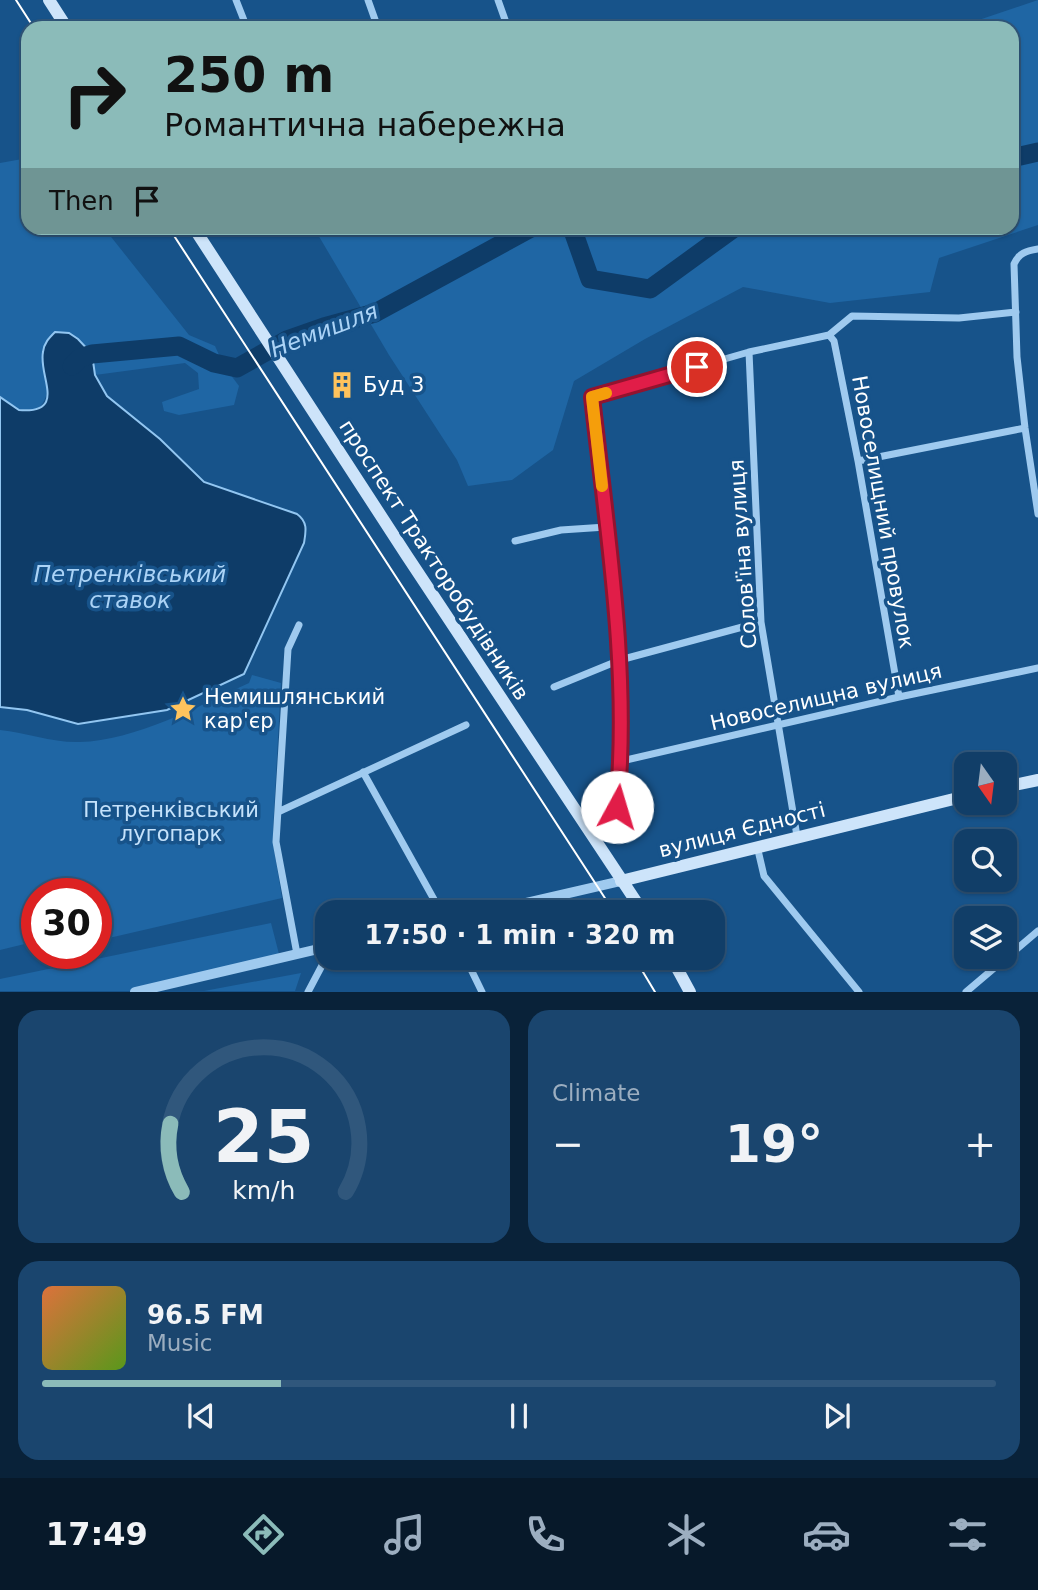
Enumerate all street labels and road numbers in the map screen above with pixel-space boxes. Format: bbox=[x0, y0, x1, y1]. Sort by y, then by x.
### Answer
street label: Новоселищний провулок bbox=[847, 374, 919, 650]
street label: проспект Тракторобудівників bbox=[334, 415, 534, 705]
street label: Солов'їна вулиця bbox=[724, 458, 762, 650]
street label: Новоселищна вулиця bbox=[708, 659, 944, 735]
street label: вулиця Єдності bbox=[656, 798, 828, 862]

